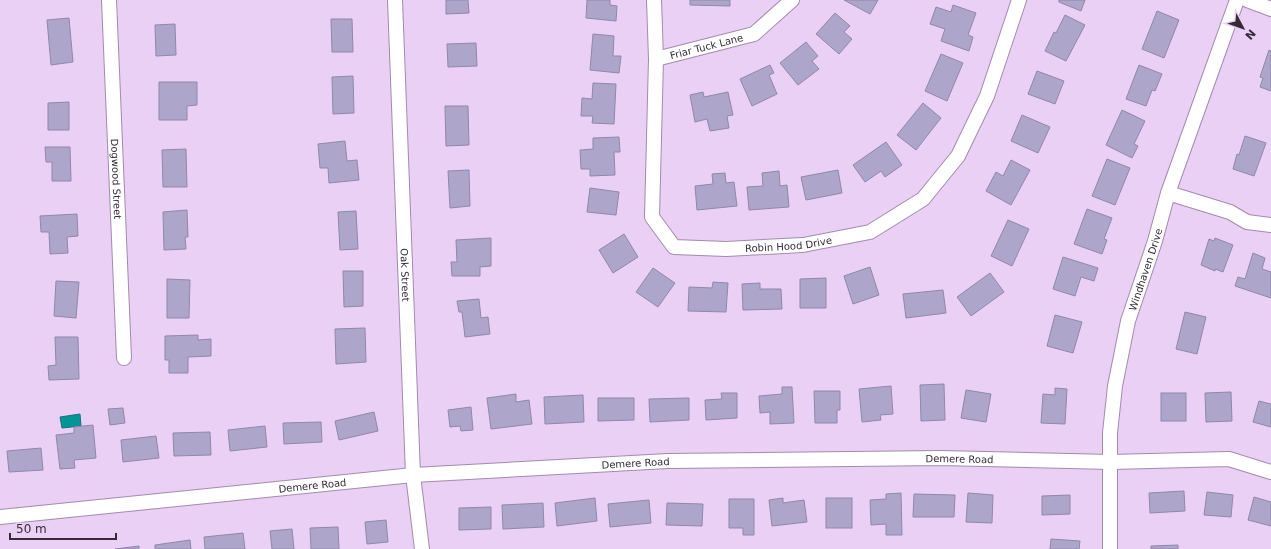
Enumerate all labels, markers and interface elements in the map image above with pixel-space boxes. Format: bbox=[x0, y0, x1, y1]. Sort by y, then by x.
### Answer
north arrow bbox=[1223, 8, 1263, 48]
text: N bbox=[1242, 26, 1258, 42]
street label: Friar Tuck Lane bbox=[669, 32, 744, 61]
street label: Dogwood Street bbox=[109, 138, 124, 219]
street label: Windhaven Drive bbox=[1126, 227, 1164, 312]
street label: Robin Hood Drive bbox=[745, 234, 833, 254]
street label: Oak Street bbox=[399, 248, 412, 302]
street label: Demere Road bbox=[925, 452, 994, 465]
street label: Demere Road bbox=[601, 455, 670, 470]
street label: Demere Road bbox=[278, 476, 347, 494]
scale bar bbox=[10, 515, 116, 541]
text: 50 m bbox=[16, 522, 47, 536]

